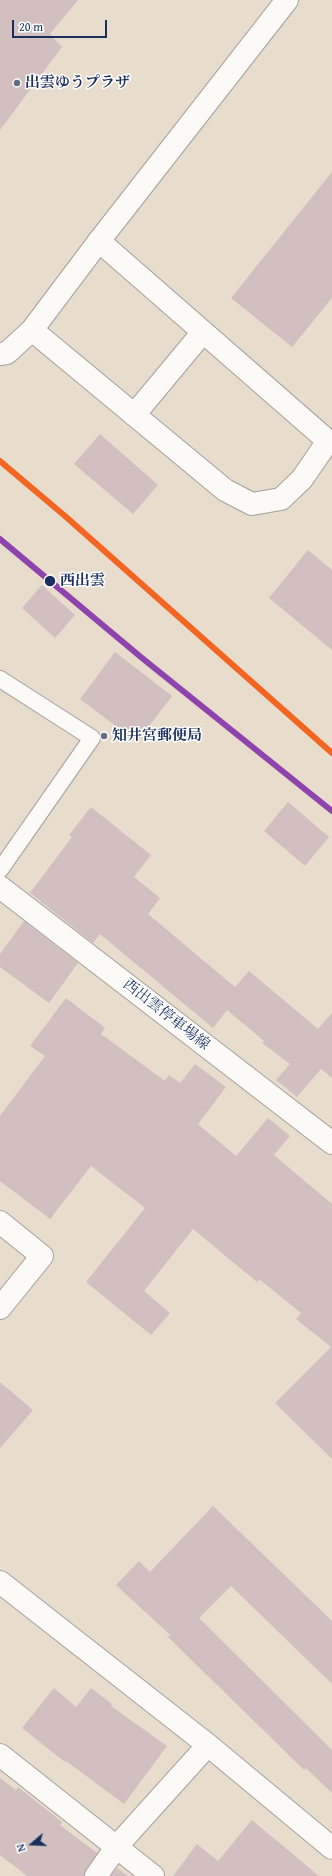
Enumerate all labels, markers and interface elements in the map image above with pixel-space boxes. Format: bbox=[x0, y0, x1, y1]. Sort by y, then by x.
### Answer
scale bar bbox=[14, 12, 109, 38]
text: 20 m bbox=[19, 18, 43, 35]
place label: 出雲ゆうプラザ bbox=[25, 74, 130, 92]
marker: 出雲ゆうプラザ bbox=[12, 78, 22, 88]
place label: 西出雲 bbox=[60, 572, 105, 590]
marker: 西出雲 bbox=[43, 574, 57, 588]
place label: 知井宮郵便局 bbox=[112, 727, 202, 745]
marker: 知井宮郵便局 bbox=[99, 731, 109, 741]
street label: 西出雲停車場線 bbox=[119, 976, 213, 1054]
north arrow bbox=[12, 1824, 52, 1864]
text: N bbox=[12, 1842, 29, 1854]

